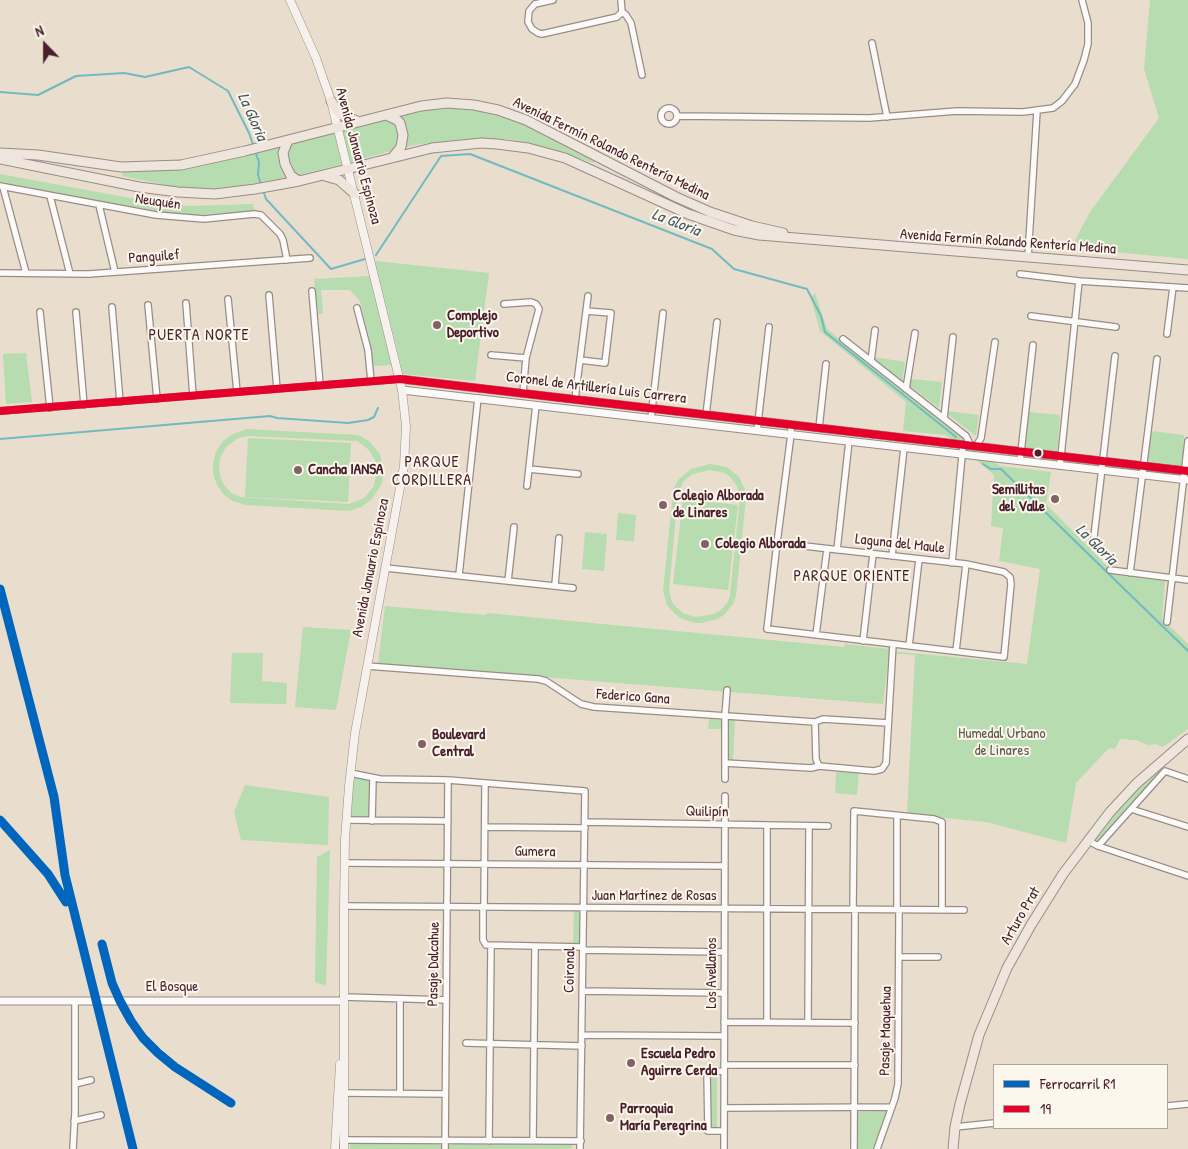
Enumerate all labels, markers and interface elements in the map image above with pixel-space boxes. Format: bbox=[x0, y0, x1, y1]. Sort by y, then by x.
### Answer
north arrow bbox=[20, 20, 70, 70]
text: N bbox=[32, 20, 46, 41]
street label: Avenida Januario Espinoza bbox=[331, 86, 385, 226]
water label: La Gloria bbox=[233, 90, 271, 144]
street label: Avenida Fermín Rolando Rentería Medina bbox=[510, 93, 712, 205]
street label: Neuquén bbox=[134, 190, 182, 214]
water label: La Gloria bbox=[649, 205, 703, 241]
street label: Avenida Fermín Rolando Rentería Medina bbox=[899, 225, 1117, 259]
street label: Panguilef bbox=[128, 246, 180, 268]
place label: Complejo Deportivo bbox=[447, 307, 499, 342]
marker: Complejo Deportivo bbox=[431, 319, 443, 331]
district label: PUERTA NORTE bbox=[147, 326, 251, 346]
street label: Coronel de Artillería Luis Carrera bbox=[505, 368, 687, 408]
unlabelled marker bbox=[1033, 448, 1043, 458]
district label: PARQUE CORDILLERA bbox=[391, 453, 473, 491]
place label: Cancha IANSA bbox=[308, 461, 383, 479]
marker: Cancha IANSA bbox=[292, 464, 304, 476]
place label: Semillitas del Valle bbox=[992, 481, 1045, 516]
place label: Colegio Alborada de Linares bbox=[673, 487, 764, 522]
marker: Semillitas del Valle bbox=[1049, 493, 1061, 505]
street label: Avenida Januario Espinoza bbox=[349, 497, 393, 639]
marker: Colegio Alborada de Linares bbox=[657, 499, 669, 511]
water label: La Gloria bbox=[1071, 521, 1121, 569]
street label: Laguna del Maule bbox=[854, 530, 946, 558]
place label: Colegio Alborada bbox=[715, 535, 806, 553]
marker: Colegio Alborada bbox=[699, 538, 711, 550]
district label: PARQUE ORIENTE bbox=[792, 567, 912, 587]
street label: Federico Gana bbox=[596, 685, 670, 709]
park label: Humedal Urbano de Linares bbox=[958, 725, 1046, 760]
place label: Boulevard Central bbox=[432, 726, 485, 761]
marker: Boulevard Central bbox=[416, 738, 428, 750]
street label: Quilipín bbox=[685, 803, 729, 821]
street label: Gumera bbox=[514, 843, 556, 861]
street label: Arturo Prat bbox=[997, 884, 1045, 948]
street label: Juan Martínez de Rosas bbox=[592, 887, 716, 905]
street label: Pasaje Dalcahue bbox=[424, 922, 444, 1006]
street label: Los Avellanos bbox=[703, 937, 721, 1009]
street label: Coironal bbox=[561, 947, 579, 993]
street label: El Bosque bbox=[146, 978, 198, 996]
street label: Pasaje Maquehua bbox=[876, 986, 896, 1076]
place label: Escuela Pedro Aguirre Cerda bbox=[641, 1045, 717, 1080]
marker: Escuela Pedro Aguirre Cerda bbox=[625, 1057, 637, 1069]
legend bbox=[993, 1064, 1168, 1129]
text: Ferrocarril R1 bbox=[1040, 1073, 1116, 1094]
text: 19 bbox=[1040, 1098, 1051, 1119]
place label: Parroquia María Peregrina bbox=[620, 1100, 707, 1135]
marker: Parroquia María Peregrina bbox=[604, 1112, 616, 1124]

